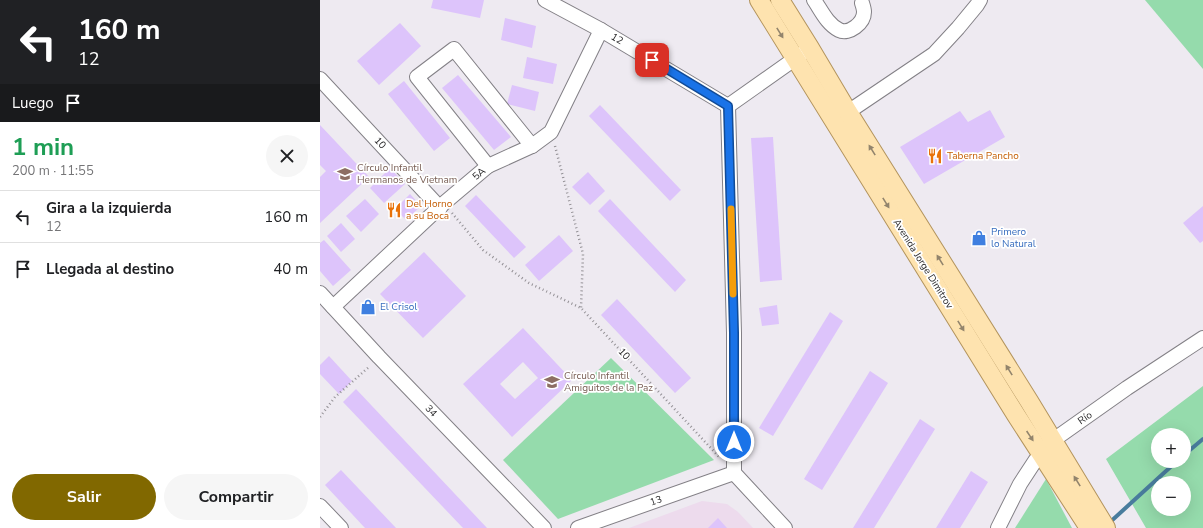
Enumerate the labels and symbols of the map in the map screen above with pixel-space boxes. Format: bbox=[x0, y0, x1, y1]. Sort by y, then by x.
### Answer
one-way arrow bbox=[776, 28, 784, 38]
street label: 12 bbox=[608, 30, 626, 48]
pin bbox=[635, 43, 669, 77]
street label: 10 bbox=[371, 134, 389, 152]
one-way arrow bbox=[868, 144, 875, 156]
restaurant icon: Taberna Pancho bbox=[926, 147, 944, 165]
place label: Taberna Pancho bbox=[947, 149, 1019, 163]
place label: Círculo Infantil Hermanos de Vietnam bbox=[357, 161, 457, 187]
street label: 5A bbox=[469, 164, 489, 184]
school or university icon: Círculo Infantil Hermanos de Vietnam bbox=[336, 165, 354, 183]
place label: Del Horno a su Boca bbox=[406, 197, 453, 223]
one-way arrow bbox=[882, 197, 889, 209]
restaurant icon: Del Horno a su Boca bbox=[385, 201, 403, 219]
street label: Avenida Jorge Dimitrov bbox=[890, 216, 957, 312]
place label: Primero lo Natural bbox=[991, 225, 1036, 251]
shop icon: Primero lo Natural bbox=[970, 229, 988, 247]
one-way arrow bbox=[937, 254, 944, 266]
shop icon: El Crisol bbox=[359, 298, 377, 316]
place label: El Crisol bbox=[380, 300, 417, 314]
one-way arrow bbox=[957, 321, 965, 331]
street label: 10 bbox=[615, 345, 633, 363]
one-way arrow bbox=[1006, 364, 1013, 376]
place label: Círculo Infantil Amiguitos de la Paz bbox=[564, 369, 653, 395]
school or university icon: Círculo Infantil Amiguitos de la Paz bbox=[543, 373, 561, 391]
street label: 34 bbox=[422, 402, 440, 420]
street label: Río bbox=[1075, 408, 1095, 428]
position arrow bbox=[713, 421, 755, 463]
one-way arrow bbox=[1026, 431, 1034, 441]
one-way arrow bbox=[1074, 475, 1081, 487]
street label: 13 bbox=[648, 492, 664, 510]

